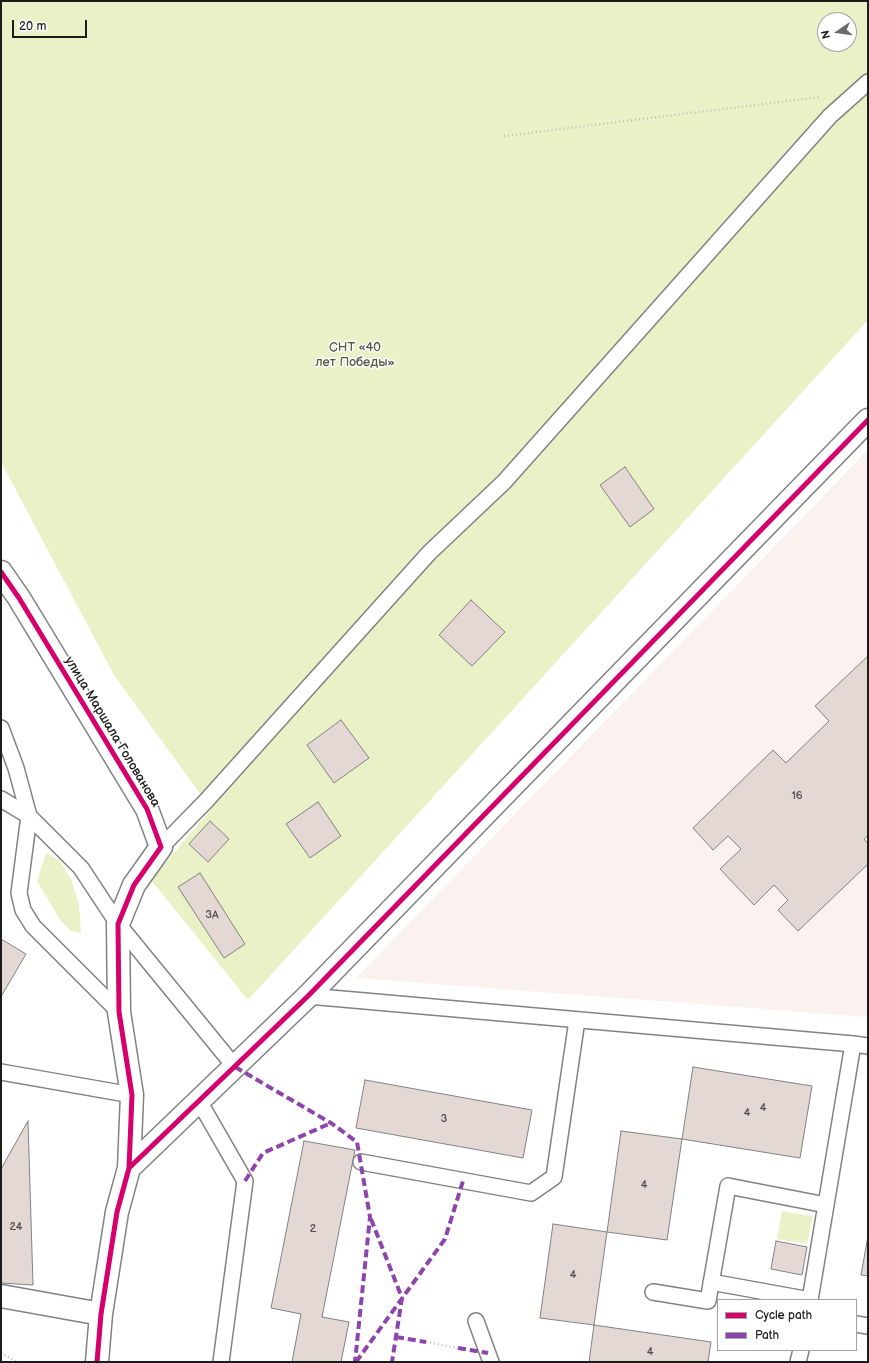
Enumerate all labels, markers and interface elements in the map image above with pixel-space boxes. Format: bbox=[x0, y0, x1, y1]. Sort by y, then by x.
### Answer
scale bar bbox=[14, 12, 89, 38]
north arrow bbox=[817, 12, 857, 52]
text: 20 m bbox=[19, 19, 46, 34]
text: N bbox=[819, 29, 833, 40]
park label: СНТ «40 лет Победы» bbox=[315, 340, 395, 371]
street label: улица Маршала Голованова bbox=[61, 654, 163, 810]
house number: 16 bbox=[792, 789, 802, 803]
house number: 3А bbox=[205, 908, 219, 922]
house number: 4 bbox=[760, 1101, 766, 1115]
house number: 4 bbox=[744, 1106, 750, 1120]
house number: 3 bbox=[441, 1112, 447, 1126]
house number: 4 bbox=[641, 1178, 647, 1192]
house number: 24 bbox=[9, 1220, 23, 1234]
house number: 2 bbox=[310, 1222, 316, 1236]
house number: 4 bbox=[570, 1268, 576, 1282]
legend bbox=[717, 1299, 857, 1351]
text: Cycle path bbox=[755, 1308, 812, 1323]
text: Path bbox=[755, 1328, 779, 1343]
house number: 4 bbox=[647, 1345, 653, 1359]

